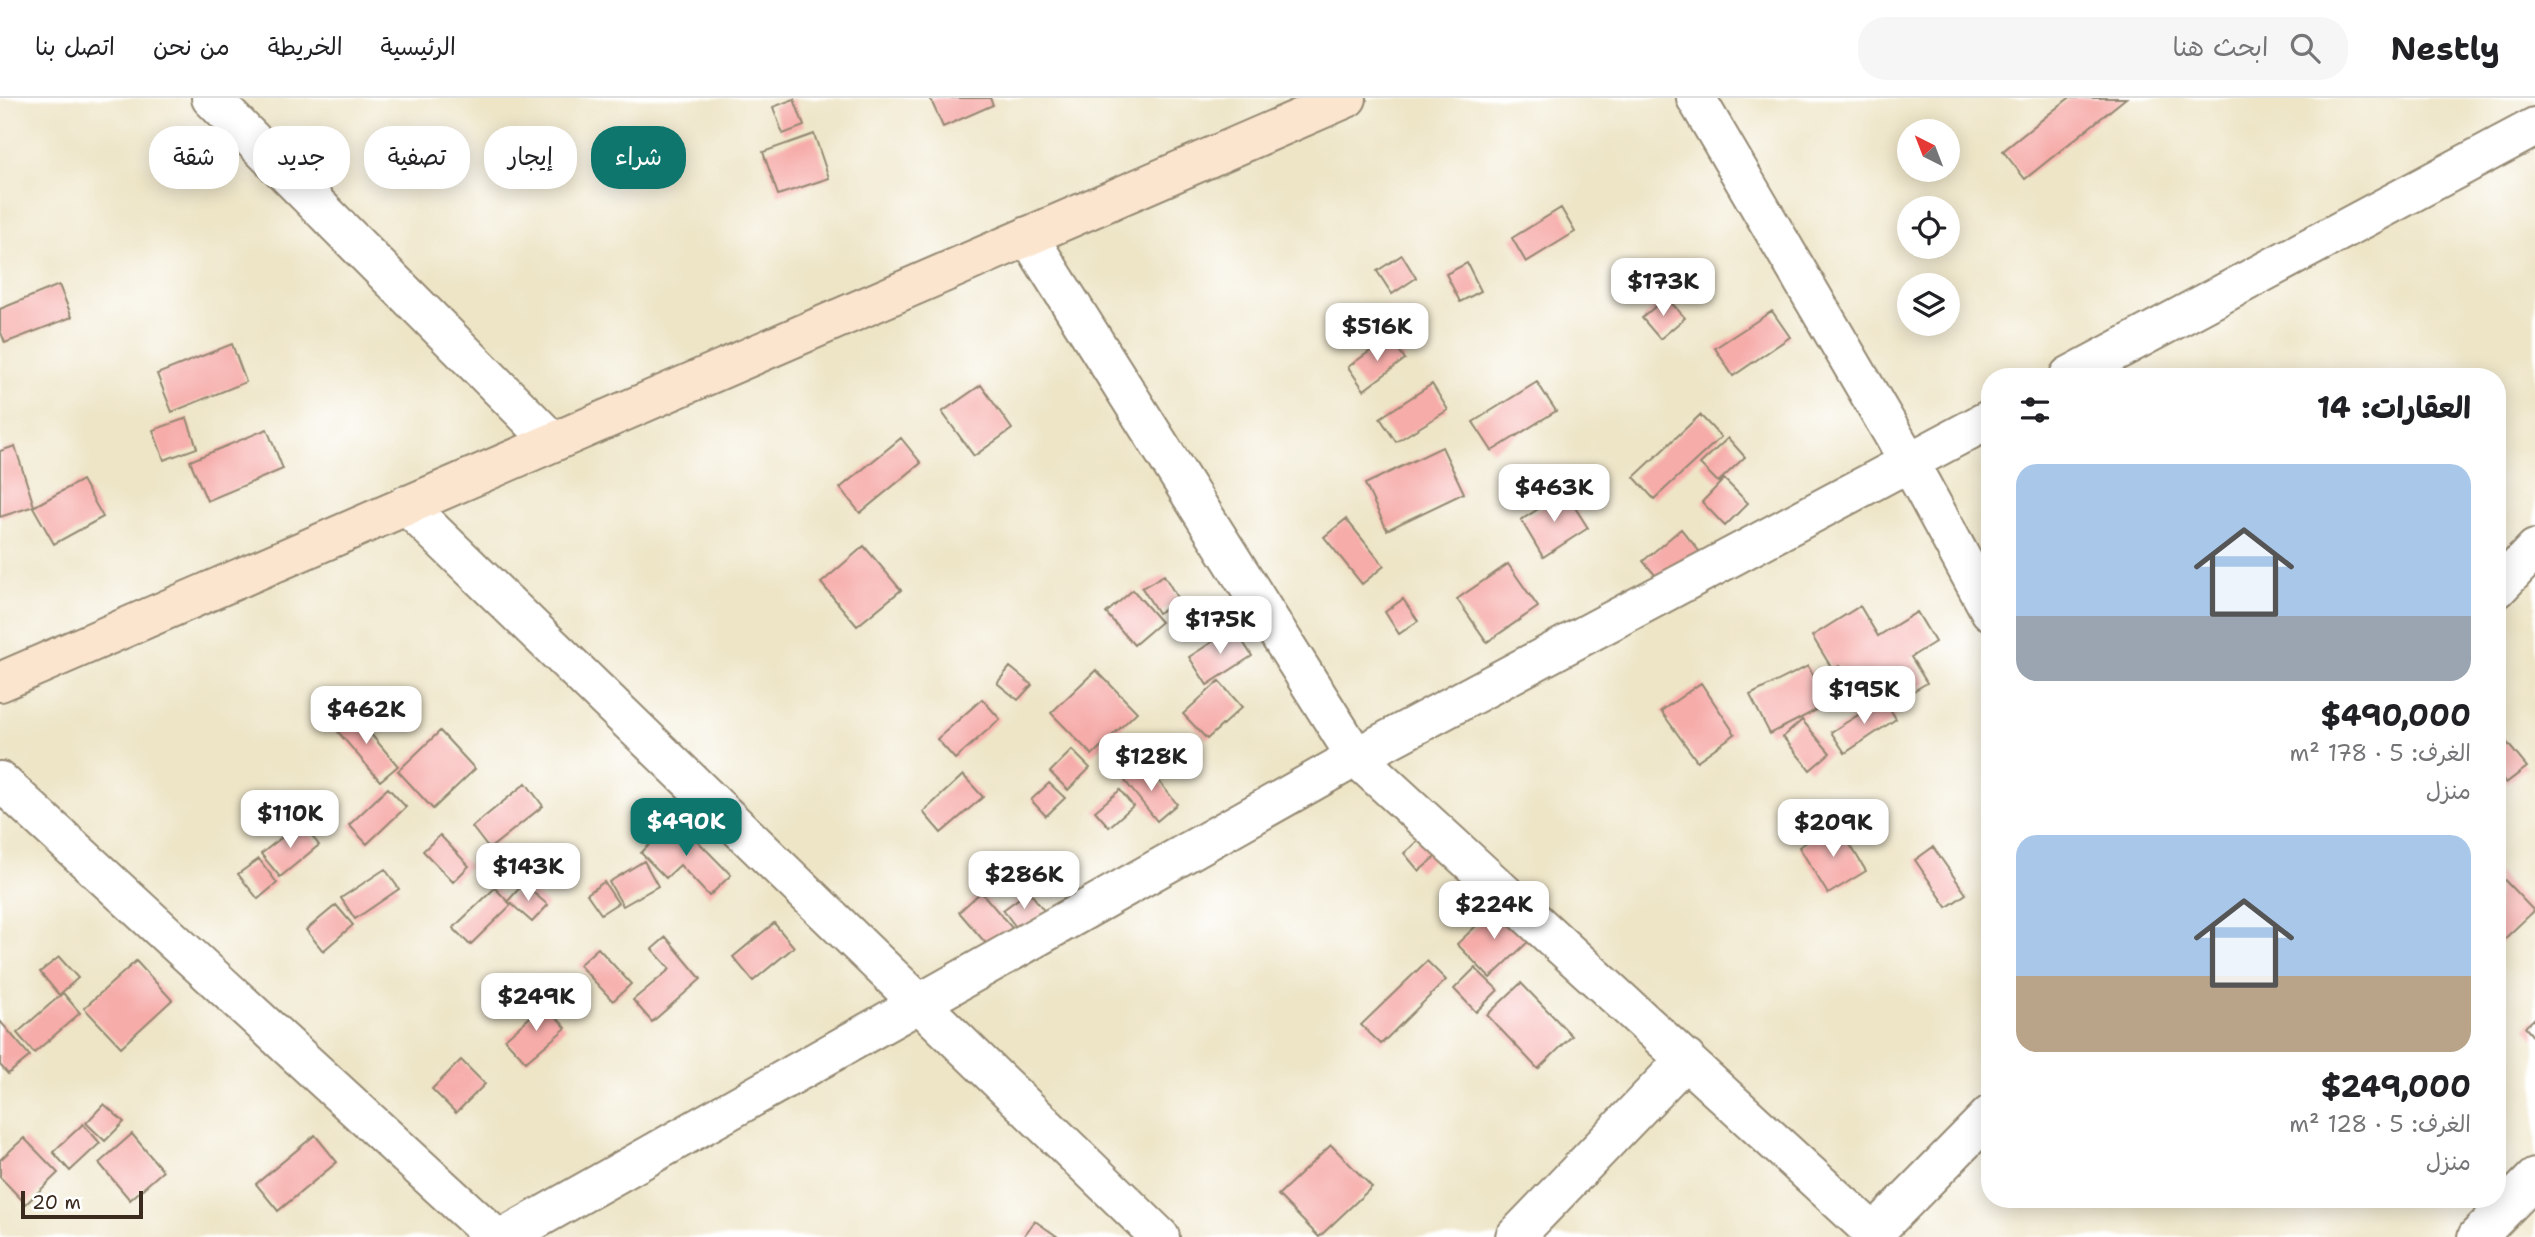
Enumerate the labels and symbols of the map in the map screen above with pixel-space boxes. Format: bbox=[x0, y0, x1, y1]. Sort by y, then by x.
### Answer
north arrow bbox=[1897, 119, 1960, 182]
pin: $173K bbox=[1614, 258, 1712, 318]
pin: $516K bbox=[1328, 303, 1426, 363]
pin: $463K bbox=[1505, 464, 1603, 524]
pin: $175K bbox=[1171, 596, 1269, 656]
pin: $195K bbox=[1815, 666, 1913, 726]
pin: $462K bbox=[317, 686, 415, 746]
pin: $128K bbox=[1102, 734, 1200, 793]
pin: $110K bbox=[241, 790, 339, 850]
pin: $490K bbox=[637, 798, 735, 858]
pin: $209K bbox=[1784, 800, 1882, 859]
pin: $143K bbox=[479, 844, 577, 903]
pin: $286K bbox=[975, 852, 1073, 911]
pin: $224K bbox=[1445, 882, 1543, 941]
pin: $249K bbox=[487, 974, 585, 1033]
scale bar bbox=[21, 1188, 144, 1220]

